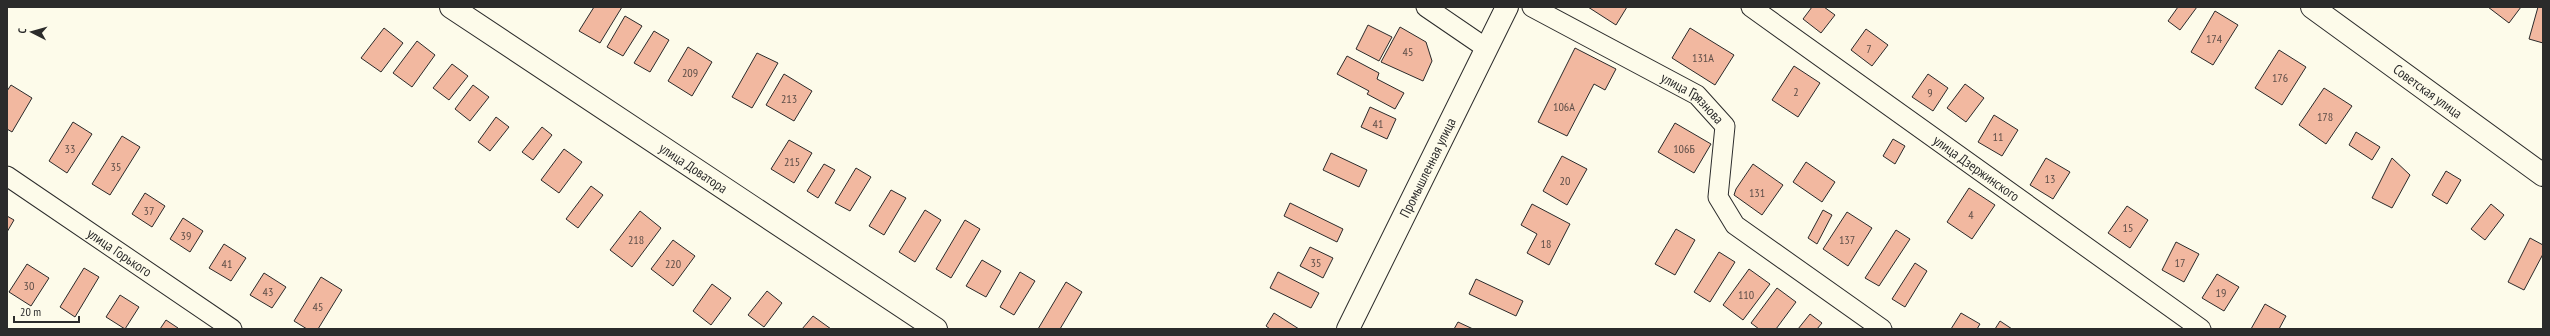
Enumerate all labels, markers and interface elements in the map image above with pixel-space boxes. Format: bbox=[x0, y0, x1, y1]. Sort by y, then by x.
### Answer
north arrow bbox=[12, 12, 52, 52]
text: С bbox=[15, 28, 29, 34]
house number: 174 bbox=[2206, 31, 2223, 46]
house number: 7 bbox=[1866, 41, 1872, 56]
house number: 45 bbox=[1403, 44, 1413, 59]
house number: 131А bbox=[1692, 50, 1714, 65]
street label: Советская улица bbox=[2390, 60, 2466, 122]
house number: 209 bbox=[682, 65, 698, 80]
street label: улица Грязнова bbox=[1658, 68, 1728, 127]
house number: 176 bbox=[2272, 70, 2288, 85]
house number: 2 bbox=[1793, 84, 1799, 99]
house number: 9 bbox=[1927, 85, 1933, 100]
house number: 213 bbox=[781, 91, 797, 106]
house number: 106А bbox=[1553, 99, 1575, 114]
house number: 178 bbox=[2317, 109, 2333, 124]
street label: Промышленная улица bbox=[1395, 115, 1460, 220]
house number: 41 bbox=[1373, 116, 1383, 131]
house number: 11 bbox=[1993, 129, 2003, 144]
street label: улица Дзержинского bbox=[1930, 131, 2023, 205]
street label: улица Доватора bbox=[656, 139, 731, 197]
house number: 33 bbox=[65, 141, 75, 156]
house number: 106Б bbox=[1673, 141, 1695, 156]
house number: 215 bbox=[784, 154, 800, 169]
house number: 35 bbox=[111, 159, 121, 174]
house number: 13 bbox=[2045, 171, 2055, 186]
house number: 20 bbox=[1560, 173, 1570, 188]
house number: 131 bbox=[1749, 185, 1765, 200]
house number: 37 bbox=[144, 203, 154, 218]
house number: 4 bbox=[1968, 207, 1974, 222]
house number: 15 bbox=[2123, 220, 2133, 235]
street label: улица Горького bbox=[84, 224, 155, 281]
house number: 39 bbox=[181, 228, 191, 243]
house number: 218 bbox=[628, 232, 644, 247]
house number: 137 bbox=[1839, 232, 1855, 247]
house number: 18 bbox=[1541, 236, 1551, 251]
house number: 35 bbox=[1311, 255, 1321, 270]
house number: 17 bbox=[2175, 255, 2185, 270]
house number: 41 bbox=[222, 256, 232, 271]
house number: 220 bbox=[665, 256, 681, 271]
house number: 30 bbox=[24, 278, 34, 293]
house number: 43 bbox=[263, 284, 273, 299]
house number: 19 bbox=[2216, 285, 2226, 300]
house number: 110 bbox=[1738, 287, 1754, 302]
scale bar bbox=[14, 298, 79, 324]
house number: 45 bbox=[313, 299, 323, 314]
text: 20 m bbox=[20, 304, 41, 319]

